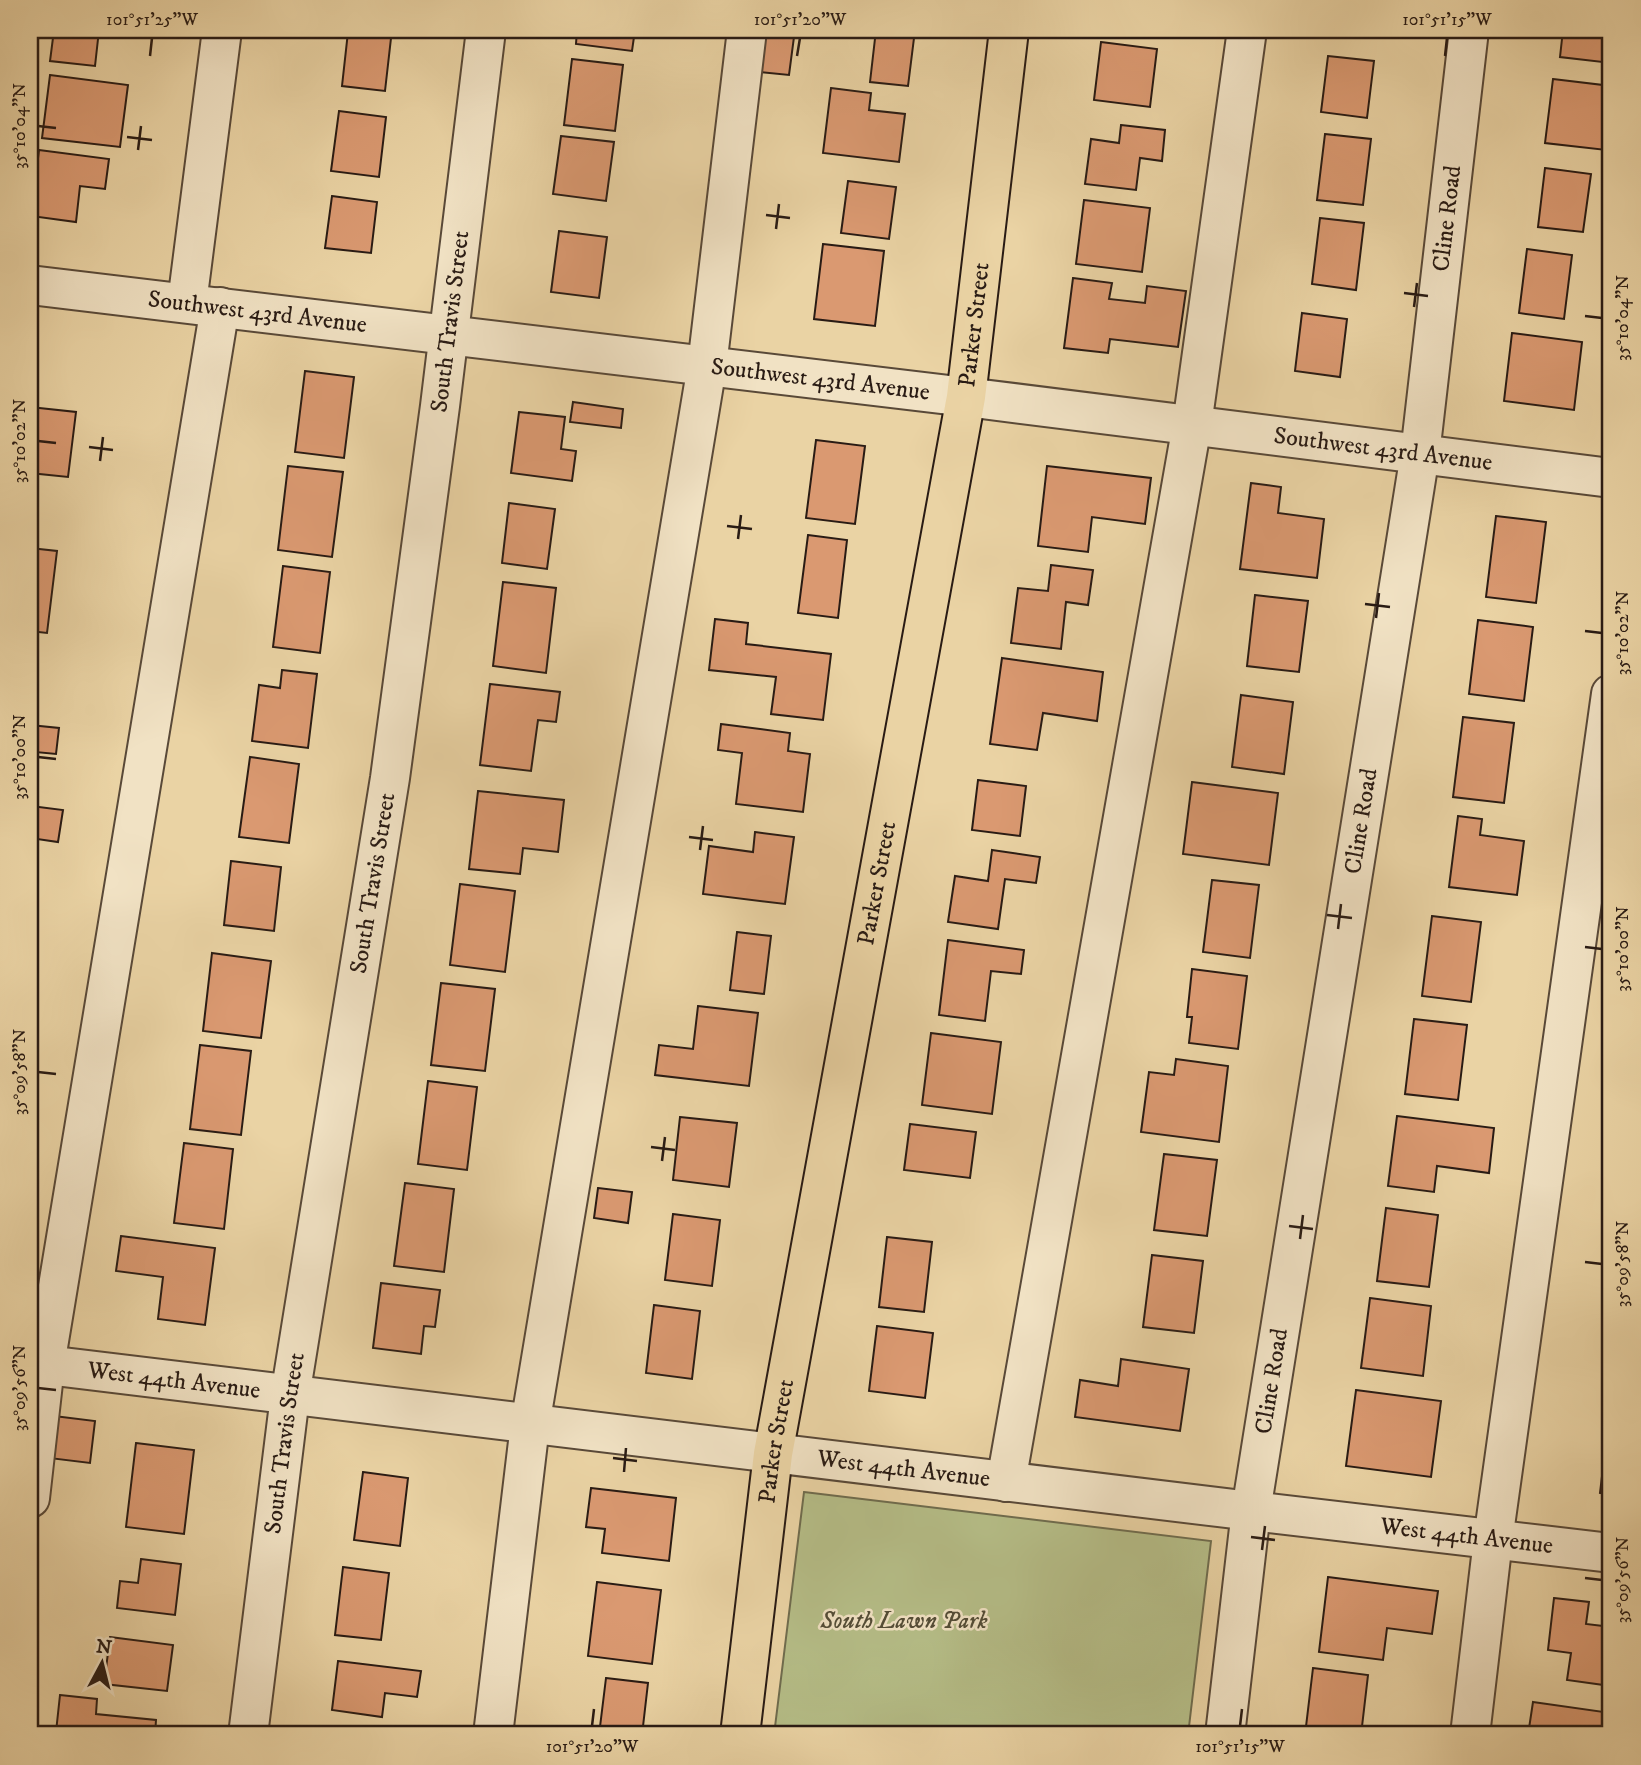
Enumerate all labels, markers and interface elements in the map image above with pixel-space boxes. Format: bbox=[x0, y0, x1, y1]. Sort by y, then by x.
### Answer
text: 101°51'25"W bbox=[106, 9, 198, 31]
text: 101°51'20"W bbox=[754, 9, 847, 31]
text: 101°51'15"W bbox=[1402, 9, 1492, 31]
text: 35°10'04"N bbox=[9, 83, 31, 169]
street label: Cline Road bbox=[1426, 164, 1468, 273]
street label: South Travis Street bbox=[424, 229, 476, 414]
street label: Parker Street bbox=[952, 261, 997, 389]
text: 35°10'04"N bbox=[1612, 275, 1634, 361]
street label: Southwest 43rd Avenue bbox=[146, 284, 368, 340]
street label: Southwest 43rd Avenue bbox=[709, 352, 931, 408]
text: 35°10'02"N bbox=[9, 399, 31, 483]
street label: Southwest 43rd Avenue bbox=[1272, 421, 1494, 478]
text: 35°10'02"N bbox=[1612, 591, 1634, 675]
text: 35°10'00"N bbox=[9, 714, 31, 800]
street label: Cline Road bbox=[1338, 766, 1385, 876]
street label: South Travis Street bbox=[344, 790, 402, 976]
street label: Parker Street bbox=[851, 819, 903, 948]
text: 35°10'00"N bbox=[1612, 906, 1634, 992]
text: 35°09'58"N bbox=[9, 1029, 31, 1115]
text: 35°09'58"N bbox=[1612, 1221, 1634, 1307]
street label: Cline Road bbox=[1249, 1326, 1295, 1436]
text: 35°09'56"N bbox=[9, 1344, 31, 1431]
street label: South Travis Street bbox=[258, 1350, 312, 1536]
street label: West 44th Avenue bbox=[85, 1355, 262, 1406]
street label: Parker Street bbox=[752, 1376, 801, 1505]
street label: West 44th Avenue bbox=[814, 1443, 992, 1494]
street label: West 44th Avenue bbox=[1377, 1511, 1555, 1561]
text: 35°09'56"N bbox=[1612, 1536, 1634, 1623]
park label: South Lawn Park bbox=[820, 1606, 987, 1636]
north arrow bbox=[66, 1628, 136, 1698]
text: N bbox=[95, 1635, 113, 1660]
text: 101°51'20"W bbox=[546, 1736, 639, 1758]
text: 101°51'15"W bbox=[1195, 1736, 1285, 1758]

